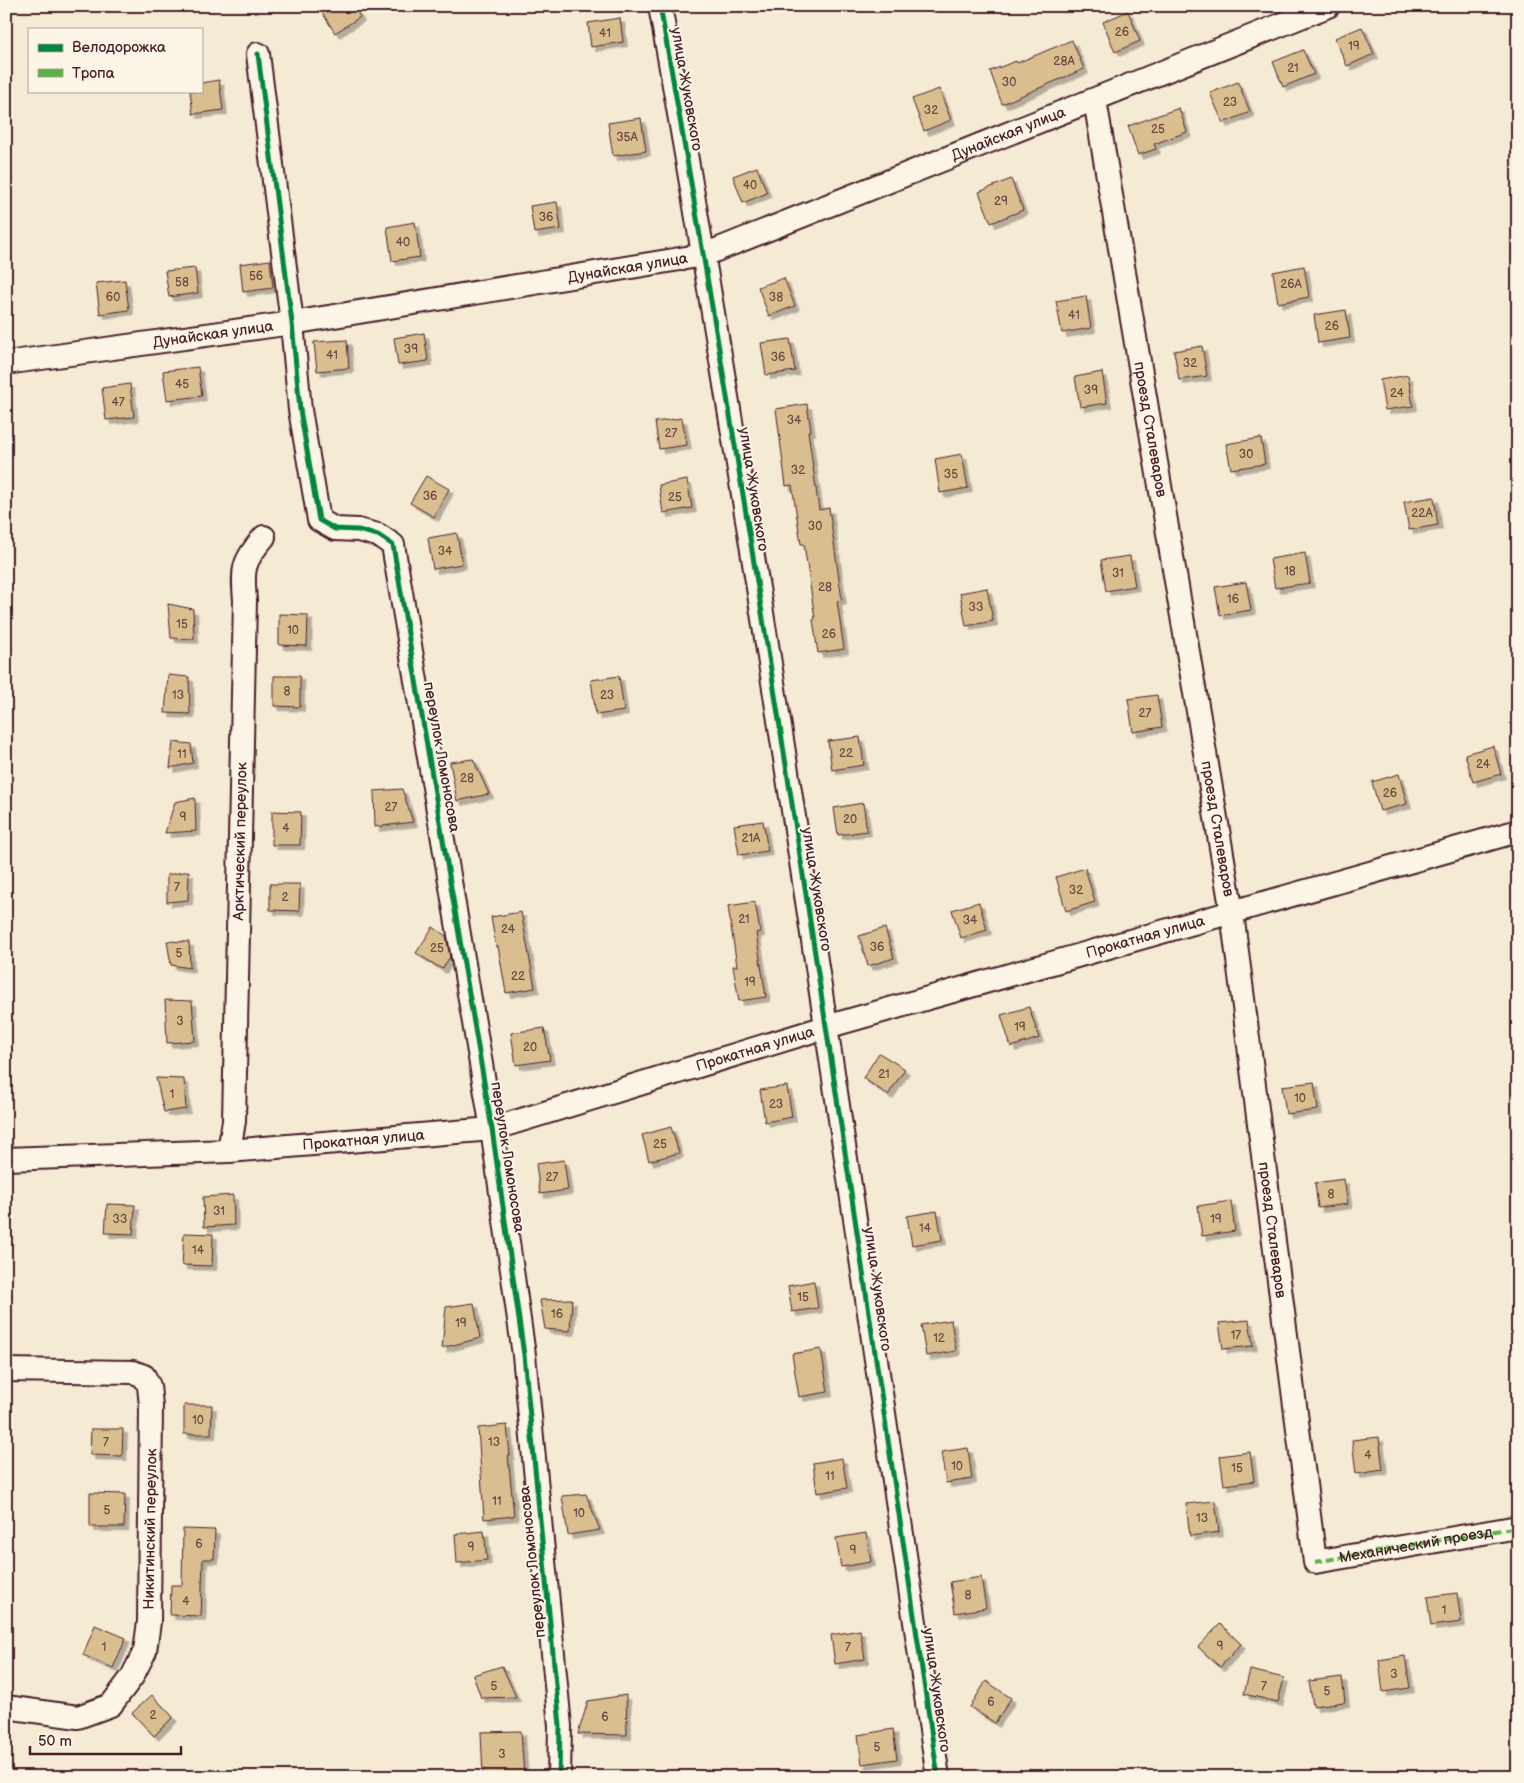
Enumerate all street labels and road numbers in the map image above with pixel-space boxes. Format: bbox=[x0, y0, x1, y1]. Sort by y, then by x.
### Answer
street label: улица Жуковского bbox=[666, 26, 707, 153]
street label: Дунайская улица bbox=[949, 103, 1069, 165]
street label: Дунайская улица bbox=[566, 249, 689, 287]
street label: Дунайская улица bbox=[152, 317, 275, 352]
street label: проезд Сталеваров bbox=[1129, 360, 1171, 499]
street label: улица Жуковского bbox=[734, 426, 773, 553]
street label: переулок Ломоносова bbox=[419, 680, 464, 834]
street label: проезд Сталеваров bbox=[1197, 760, 1238, 898]
street label: Арктический переулок bbox=[229, 762, 252, 922]
street label: улица Жуковского bbox=[797, 826, 836, 953]
street label: Прокатная улица bbox=[1084, 911, 1207, 963]
street label: Прокатная улица bbox=[694, 1022, 817, 1076]
street label: переулок Ломоносова bbox=[486, 1080, 529, 1234]
street label: Прокатная улица bbox=[302, 1126, 425, 1155]
street label: проезд Сталеваров bbox=[1254, 1161, 1290, 1299]
street label: улица Жуковского bbox=[859, 1226, 896, 1353]
street label: Никитинский переулок bbox=[140, 1448, 161, 1610]
street label: переулок Ломоносова bbox=[515, 1485, 550, 1639]
street label: Механический проезд bbox=[1338, 1523, 1494, 1568]
street label: улица Жуковского bbox=[918, 1627, 955, 1754]

